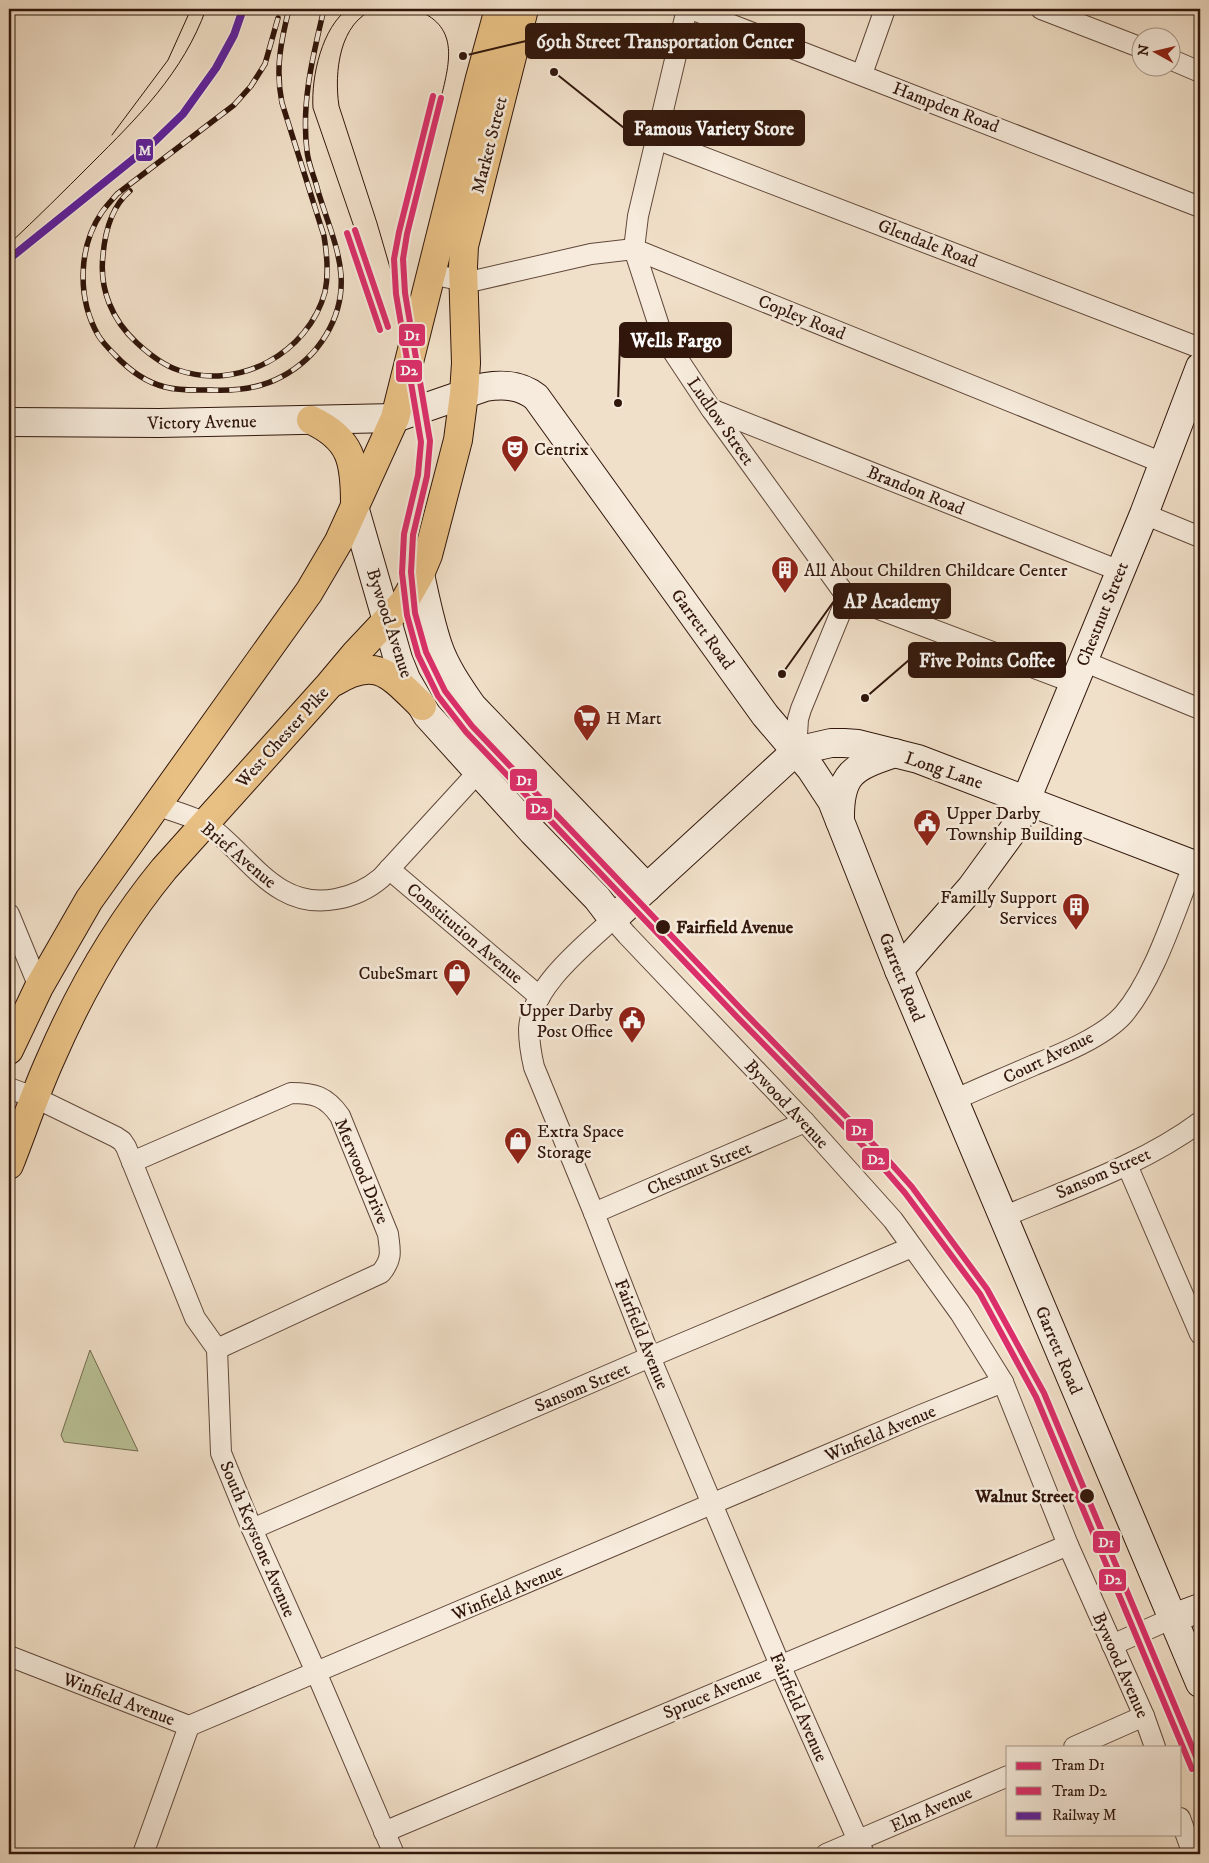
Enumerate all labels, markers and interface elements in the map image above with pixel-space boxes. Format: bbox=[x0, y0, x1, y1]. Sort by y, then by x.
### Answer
callout: 69th Street Transportation Center bbox=[526, 24, 804, 58]
north arrow bbox=[1132, 28, 1182, 78]
text: 69th Street Transportation Center bbox=[536, 31, 795, 54]
text: N bbox=[1134, 43, 1154, 57]
street label: Hampden Road bbox=[889, 78, 1002, 138]
street label: Market Street bbox=[467, 94, 513, 196]
callout: Famous Variety Store bbox=[624, 111, 804, 145]
text: Famous Variety Store bbox=[634, 118, 794, 141]
line badge: M bbox=[135, 138, 154, 162]
text: M bbox=[139, 142, 152, 160]
street label: Glendale Road bbox=[875, 215, 981, 273]
street label: Copley Road bbox=[755, 290, 848, 345]
line badge: D1 bbox=[398, 323, 426, 347]
callout: Wells Fargo bbox=[620, 323, 731, 357]
text: D1 bbox=[404, 327, 420, 345]
text: Wells Fargo bbox=[630, 330, 721, 353]
line badge: D2 bbox=[395, 359, 423, 383]
text: D2 bbox=[400, 362, 419, 380]
street label: Ludlow Street bbox=[682, 373, 759, 470]
street label: Victory Avenue bbox=[146, 411, 257, 435]
theatre icon: Centrix bbox=[500, 434, 530, 473]
place label: Centrix bbox=[534, 439, 589, 461]
street label: Brandon Road bbox=[864, 461, 968, 520]
building icon: All About Children Childcare Center bbox=[770, 555, 800, 594]
street label: Chestnut Street bbox=[1072, 559, 1134, 670]
place label: All About Children Childcare Center bbox=[804, 560, 1068, 582]
street label: Bywood Avenue bbox=[361, 566, 417, 681]
callout: AP Academy bbox=[834, 584, 950, 618]
street label: Garrett Road bbox=[666, 585, 739, 674]
text: AP Academy bbox=[843, 591, 941, 614]
callout: Five Points Coffee bbox=[909, 643, 1065, 677]
text: Five Points Coffee bbox=[919, 650, 1055, 673]
street label: West Chester Pike bbox=[231, 683, 334, 794]
supermarket icon: H Mart bbox=[572, 703, 602, 742]
place label: H Mart bbox=[606, 708, 662, 730]
street label: Long Lane bbox=[902, 747, 986, 795]
line badge: D1 bbox=[509, 768, 538, 792]
text: D1 bbox=[516, 772, 532, 790]
line badge: D2 bbox=[525, 797, 553, 821]
text: D2 bbox=[530, 800, 549, 818]
place label: Upper Darby Township Building bbox=[946, 803, 1082, 846]
public building icon: Upper Darby Township Building bbox=[912, 808, 942, 847]
street label: Brief Avenue bbox=[196, 818, 281, 894]
street label: Constitution Avenue bbox=[402, 879, 527, 989]
place label: Familly Support Services bbox=[940, 887, 1057, 930]
building icon: Familly Support Services bbox=[1061, 892, 1091, 931]
place label: Fairfield Avenue bbox=[676, 917, 794, 939]
marker: Fairfield Avenue bbox=[654, 918, 672, 936]
street label: Garrett Road bbox=[873, 930, 929, 1025]
shop icon: CubeSmart bbox=[442, 958, 472, 997]
place label: CubeSmart bbox=[358, 963, 438, 985]
place label: Upper Darby Post Office bbox=[519, 1000, 613, 1043]
public building icon: Upper Darby Post Office bbox=[617, 1005, 647, 1044]
street label: Court Avenue bbox=[1000, 1027, 1097, 1089]
street label: Bywood Avenue bbox=[739, 1056, 833, 1154]
street label: Merwood Drive bbox=[329, 1115, 393, 1227]
line badge: D1 bbox=[845, 1118, 874, 1142]
place label: Extra Space Storage bbox=[537, 1121, 624, 1164]
text: D1 bbox=[851, 1122, 867, 1140]
shop icon: Extra Space Storage bbox=[503, 1126, 533, 1165]
street label: Chestnut Street bbox=[644, 1137, 755, 1201]
street label: Sansom Street bbox=[1053, 1143, 1154, 1205]
line badge: D2 bbox=[861, 1147, 890, 1171]
text: D2 bbox=[867, 1151, 886, 1169]
street label: Fairfield Avenue bbox=[609, 1276, 673, 1393]
street label: Garrett Road bbox=[1030, 1303, 1087, 1398]
street label: Sansom Street bbox=[532, 1358, 633, 1418]
street label: Winfield Avenue bbox=[821, 1401, 939, 1468]
street label: South Keystone Avenue bbox=[214, 1458, 300, 1621]
place label: Walnut Street bbox=[974, 1486, 1074, 1508]
marker: Walnut Street bbox=[1078, 1487, 1096, 1505]
line badge: D1 bbox=[1092, 1530, 1121, 1554]
text: D1 bbox=[1098, 1534, 1114, 1552]
street label: Winfield Avenue bbox=[448, 1560, 566, 1627]
line badge: D2 bbox=[1098, 1568, 1127, 1592]
text: D2 bbox=[1104, 1571, 1123, 1589]
street label: Bywood Avenue bbox=[1087, 1609, 1153, 1722]
street label: Fairfield Avenue bbox=[764, 1649, 832, 1765]
street label: Spruce Avenue bbox=[660, 1663, 765, 1725]
street label: Winfield Avenue bbox=[59, 1668, 178, 1731]
legend bbox=[1006, 1746, 1182, 1836]
text: Tram D1 bbox=[1052, 1756, 1105, 1775]
street label: Elm Avenue bbox=[887, 1782, 976, 1838]
text: Tram D2 bbox=[1052, 1782, 1107, 1801]
text: Railway M bbox=[1052, 1806, 1117, 1825]

